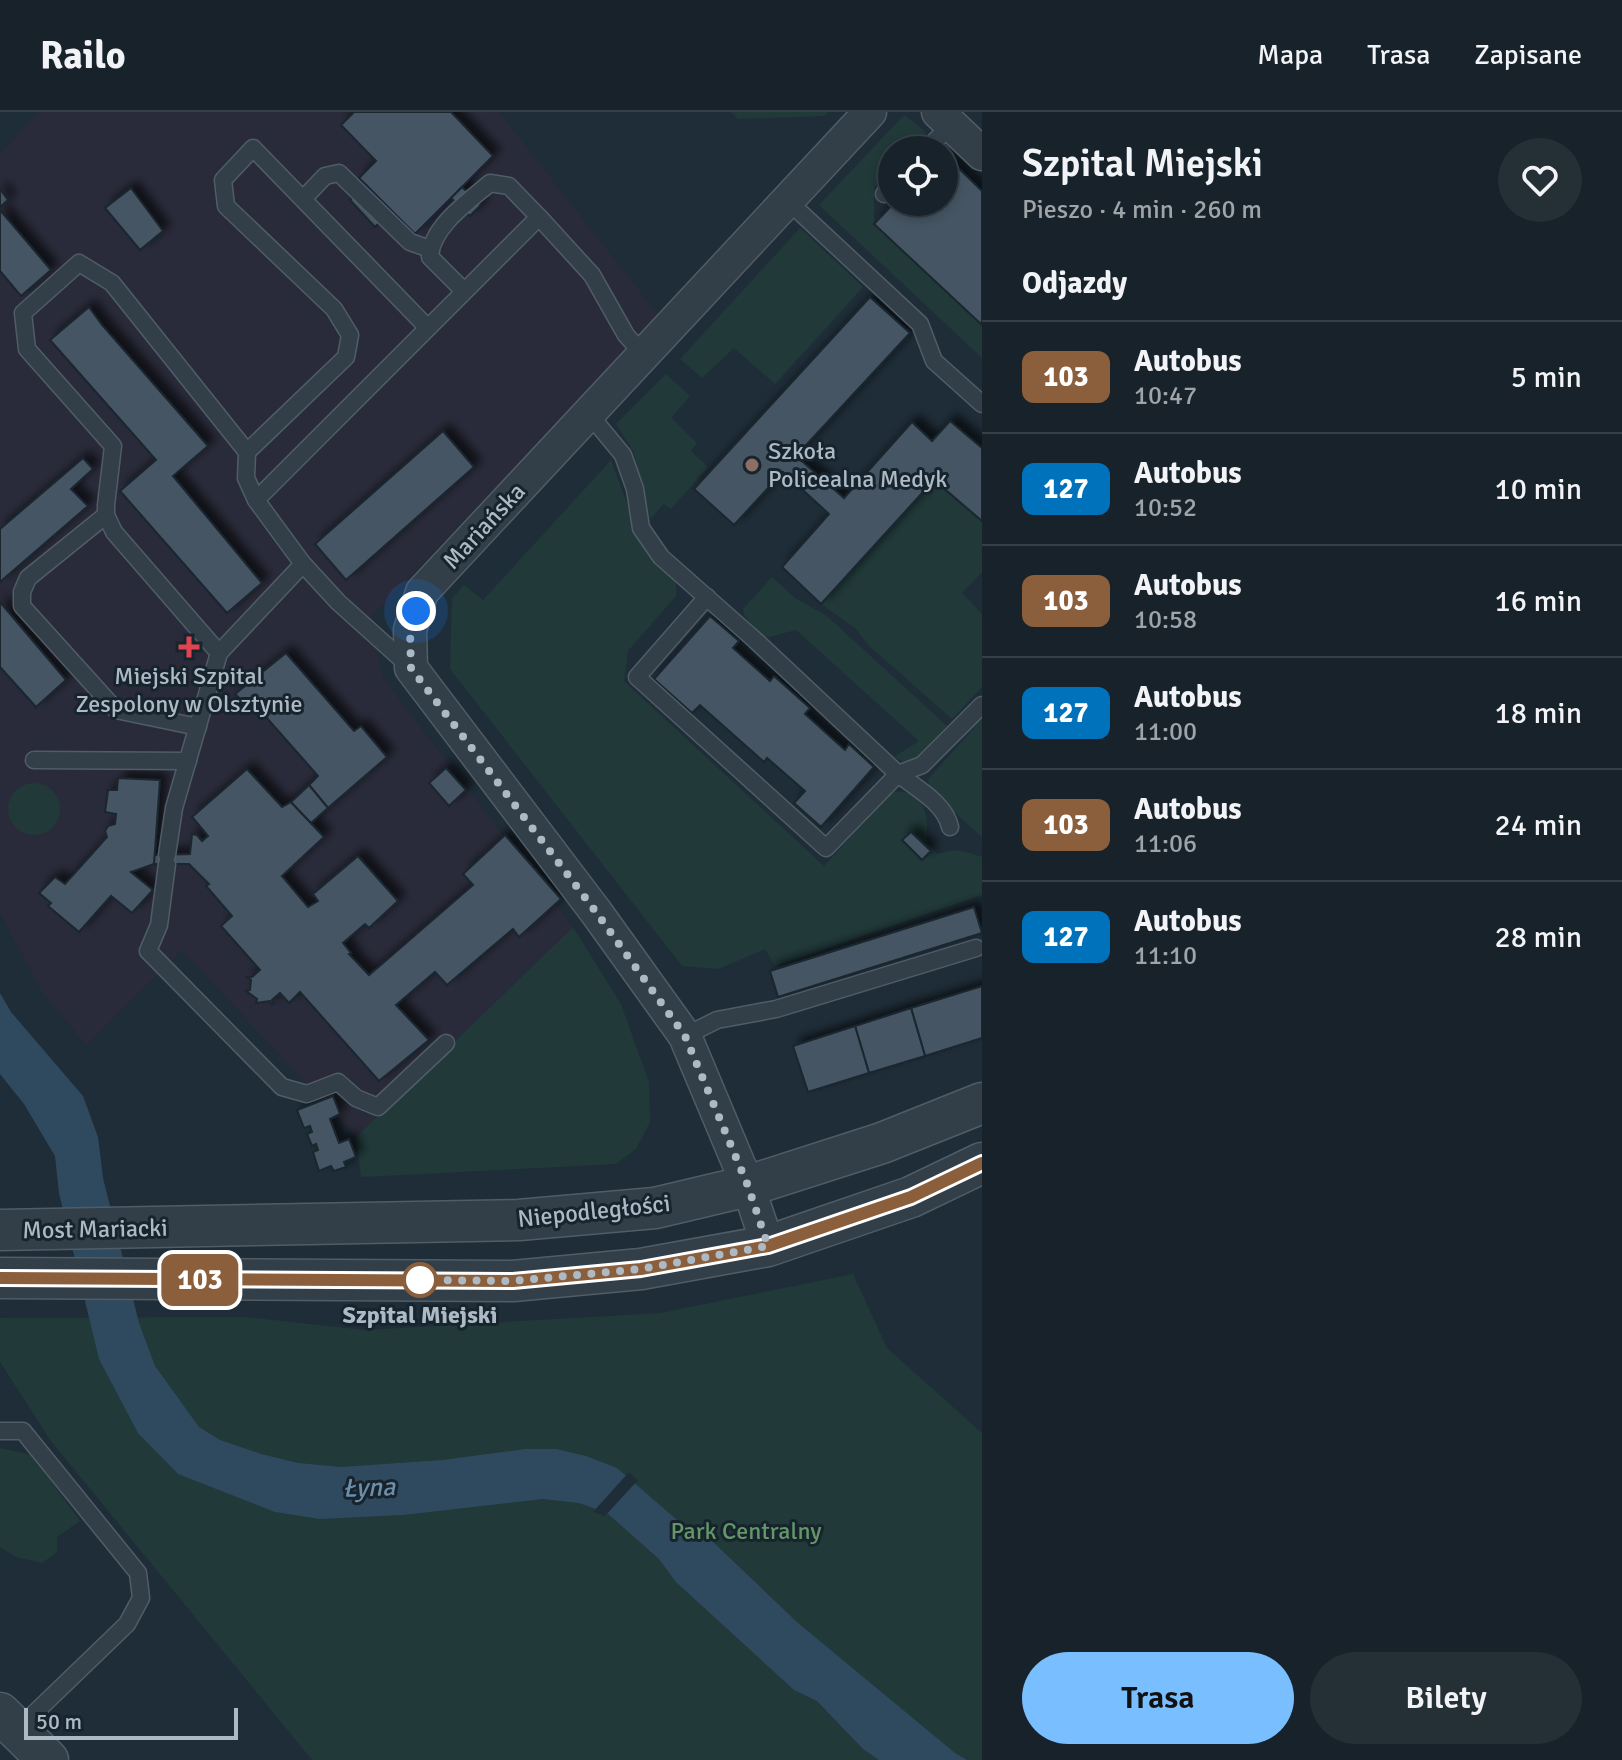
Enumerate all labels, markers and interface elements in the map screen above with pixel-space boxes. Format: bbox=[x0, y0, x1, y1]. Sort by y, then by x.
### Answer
text: Railo bbox=[40, 32, 125, 79]
text: Mapa bbox=[1257, 38, 1323, 72]
text: Trasa bbox=[1367, 38, 1430, 72]
text: Zapisane bbox=[1474, 38, 1582, 72]
map controls bbox=[878, 136, 958, 216]
button: locate bbox=[878, 136, 958, 216]
button: heart bbox=[1498, 138, 1582, 222]
text: Szpital Miejski bbox=[1022, 140, 1263, 187]
text: Pieszo · 4 min · 260 m bbox=[1022, 194, 1262, 226]
text: Odjazdy bbox=[1022, 265, 1127, 302]
text: Autobus bbox=[1134, 343, 1242, 380]
text: 5 min bbox=[1511, 359, 1582, 396]
text: 103 bbox=[1043, 360, 1089, 394]
text: 10:47 bbox=[1134, 380, 1197, 412]
place label: Szkoła Policealna Medyk bbox=[768, 436, 947, 494]
text: Autobus bbox=[1134, 455, 1242, 492]
marker: Szkoła Policealna Medyk bbox=[743, 456, 761, 474]
text: 10 min bbox=[1495, 471, 1582, 508]
text: 127 bbox=[1043, 472, 1089, 506]
street label: Mariańska bbox=[436, 477, 532, 575]
text: 10:52 bbox=[1134, 492, 1197, 524]
text: Autobus bbox=[1134, 567, 1242, 604]
text: 16 min bbox=[1495, 583, 1582, 620]
text: 103 bbox=[1043, 584, 1089, 618]
your location bbox=[396, 591, 436, 631]
text: 10:58 bbox=[1134, 604, 1197, 636]
marker: Miejski Szpital Zespolony w Olsztynie bbox=[178, 636, 200, 658]
place label: Miejski Szpital Zespolony w Olsztynie bbox=[75, 661, 303, 719]
text: Autobus bbox=[1134, 679, 1242, 716]
text: 18 min bbox=[1495, 695, 1582, 732]
text: 127 bbox=[1043, 696, 1089, 730]
text: 11:00 bbox=[1134, 716, 1197, 748]
text: Autobus bbox=[1134, 791, 1242, 828]
text: 24 min bbox=[1495, 807, 1582, 844]
text: 103 bbox=[1043, 808, 1089, 842]
text: 11:06 bbox=[1134, 828, 1197, 860]
text: Autobus bbox=[1134, 903, 1242, 940]
text: 28 min bbox=[1495, 919, 1582, 956]
text: 127 bbox=[1043, 920, 1089, 954]
text: 11:10 bbox=[1134, 940, 1197, 972]
street label: Niepodległości bbox=[516, 1188, 672, 1234]
street label: Most Mariacki bbox=[22, 1213, 168, 1245]
line badge: 103 bbox=[154, 1254, 246, 1306]
text: 103 bbox=[177, 1263, 223, 1297]
marker: Szpital Miejski bbox=[403, 1263, 437, 1297]
place label: Szpital Miejski bbox=[343, 1300, 497, 1330]
water label: Łyna bbox=[342, 1471, 396, 1505]
park label: Park Centralny bbox=[670, 1516, 822, 1546]
button: Trasa bbox=[1022, 1652, 1294, 1744]
button: Bilety bbox=[1310, 1652, 1582, 1744]
scale bar bbox=[24, 1704, 238, 1740]
text: 50 m bbox=[36, 1708, 82, 1735]

